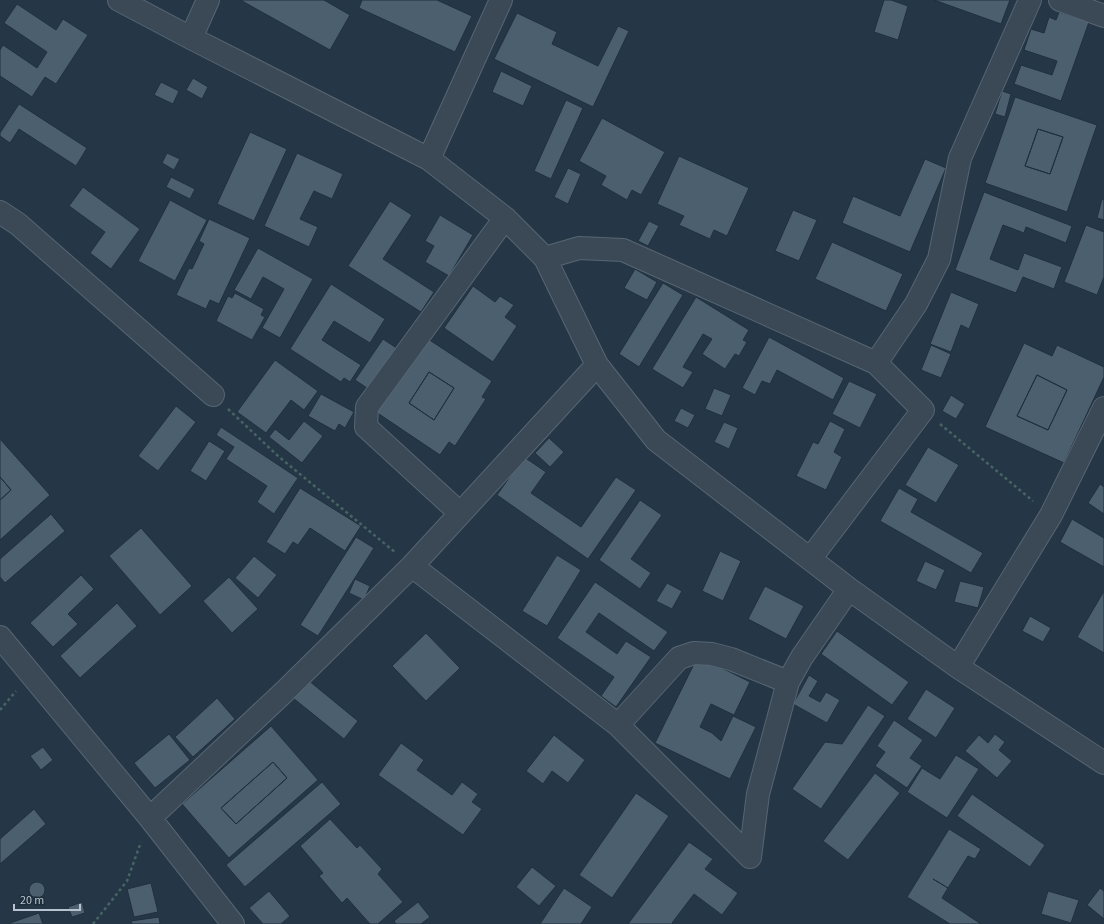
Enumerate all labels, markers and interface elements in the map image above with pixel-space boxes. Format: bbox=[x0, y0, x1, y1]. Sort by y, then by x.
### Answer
scale bar bbox=[14, 886, 80, 912]
text: 20 m bbox=[20, 892, 44, 909]

